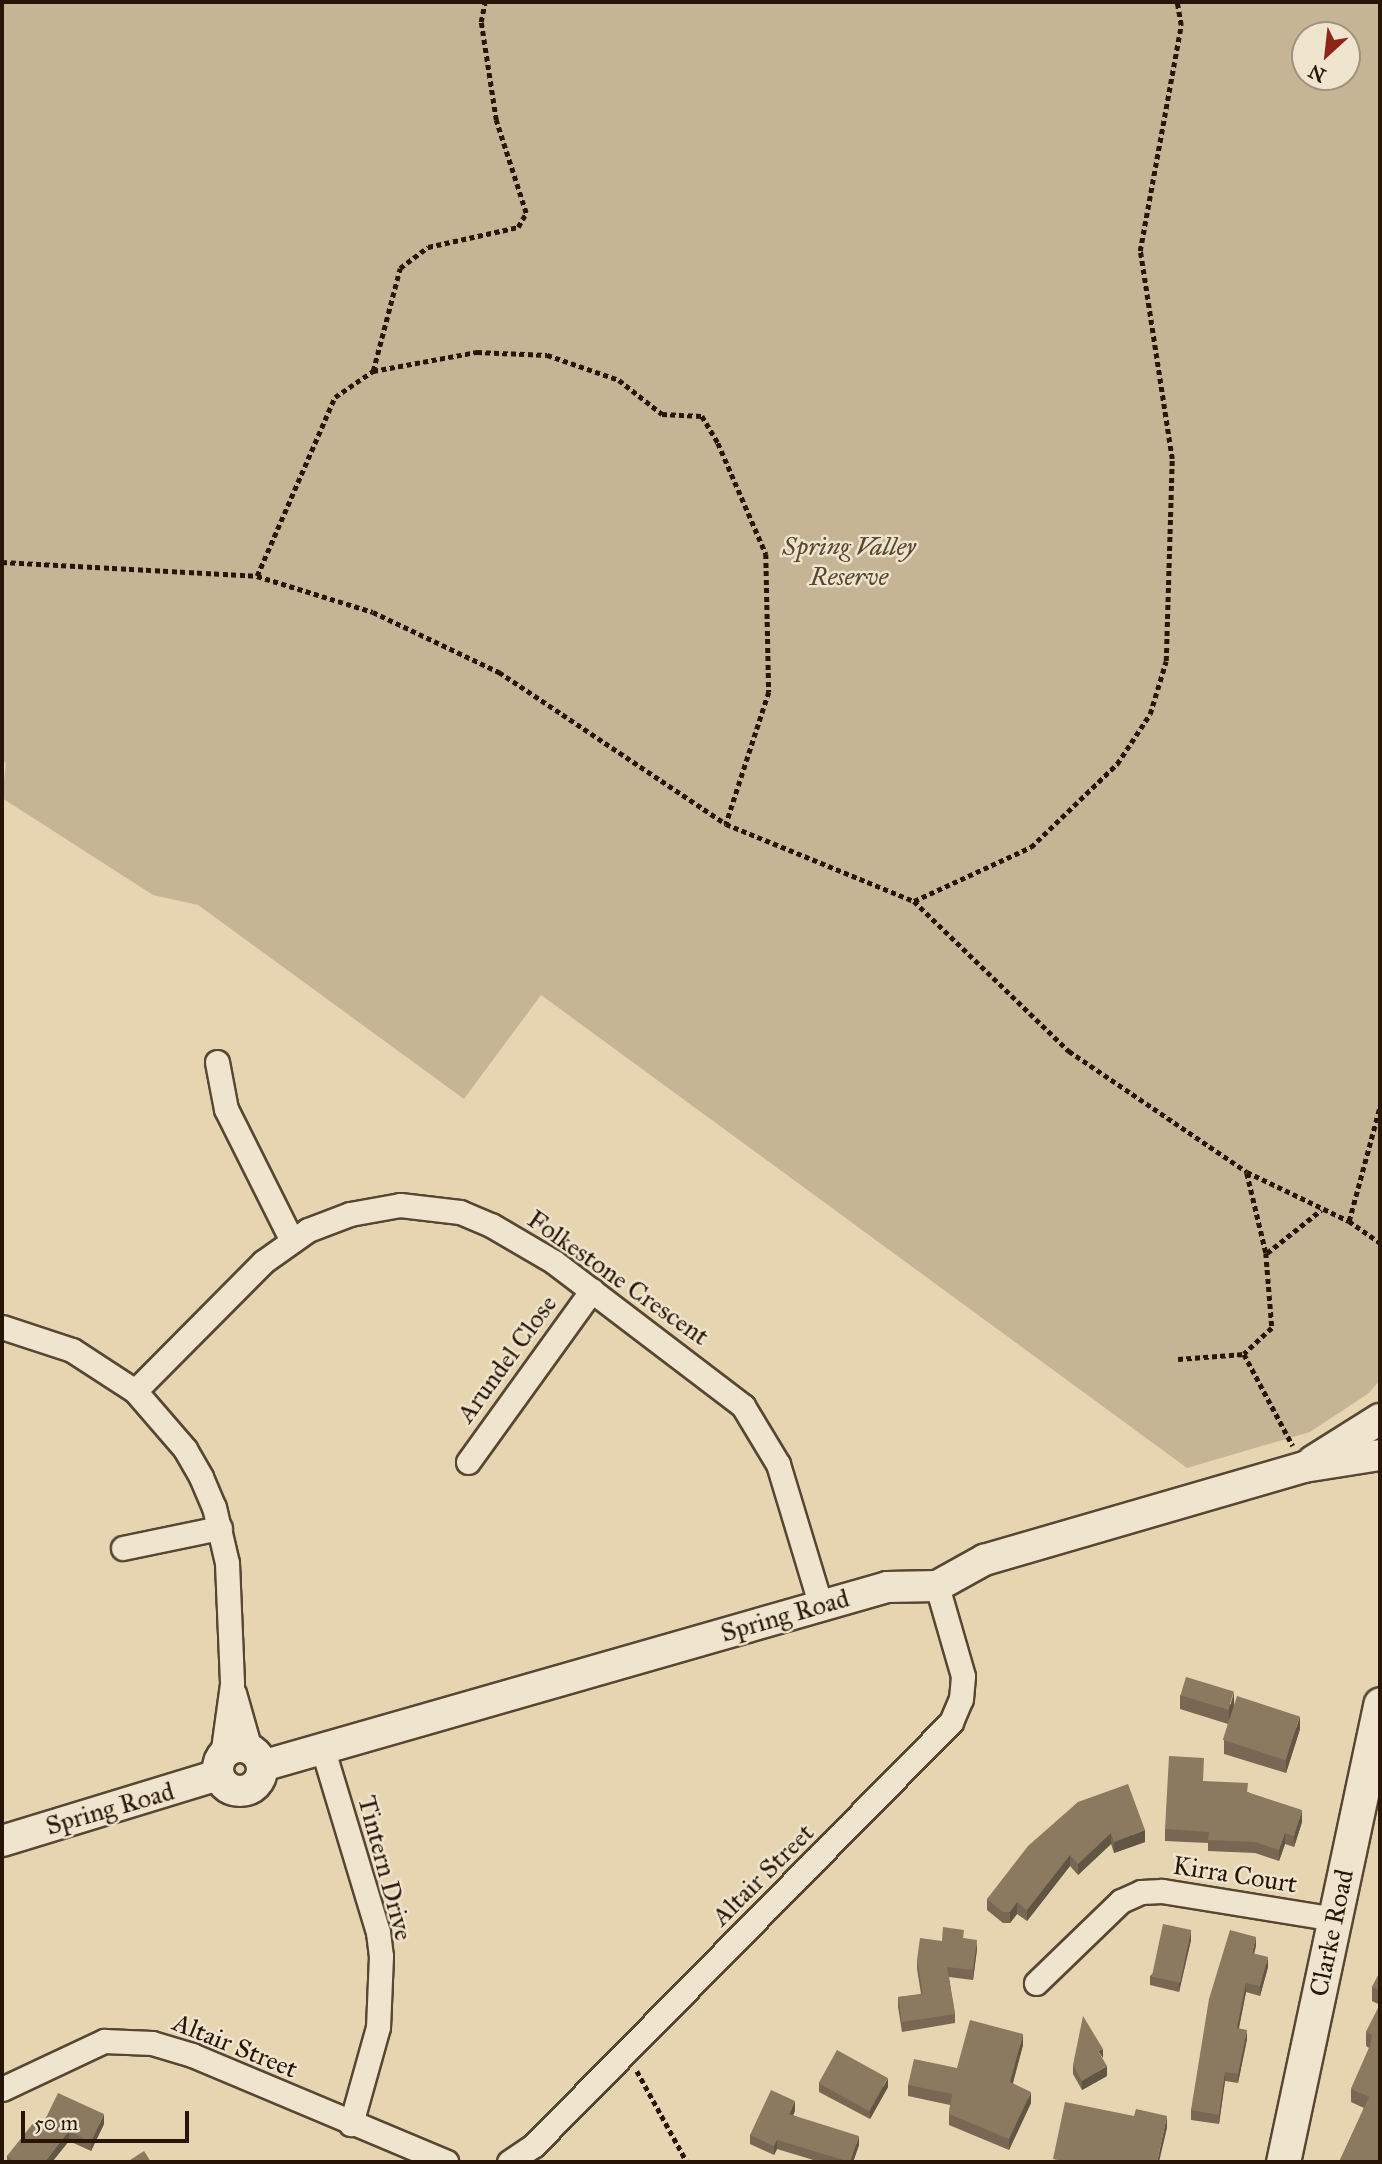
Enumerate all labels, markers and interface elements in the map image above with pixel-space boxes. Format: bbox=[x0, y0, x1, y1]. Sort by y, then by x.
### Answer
north arrow bbox=[1291, 21, 1361, 91]
text: N bbox=[1305, 59, 1330, 87]
park label: Spring Valley Reserve bbox=[782, 531, 916, 592]
street label: Folkestone Crescent bbox=[521, 1204, 715, 1352]
street label: Arundel Close bbox=[450, 1289, 564, 1429]
street label: Spring Road bbox=[717, 1583, 853, 1649]
street label: Spring Road bbox=[42, 1776, 178, 1842]
street label: Tintern Drive bbox=[351, 1792, 419, 1944]
street label: Altair Street bbox=[705, 1817, 821, 1933]
street label: Kirra Court bbox=[1171, 1850, 1299, 1900]
street label: Clarke Road bbox=[1303, 1867, 1361, 1999]
street label: Altair Street bbox=[168, 2007, 302, 2085]
scale bar bbox=[24, 2098, 192, 2142]
text: 50 m bbox=[34, 2110, 78, 2136]

